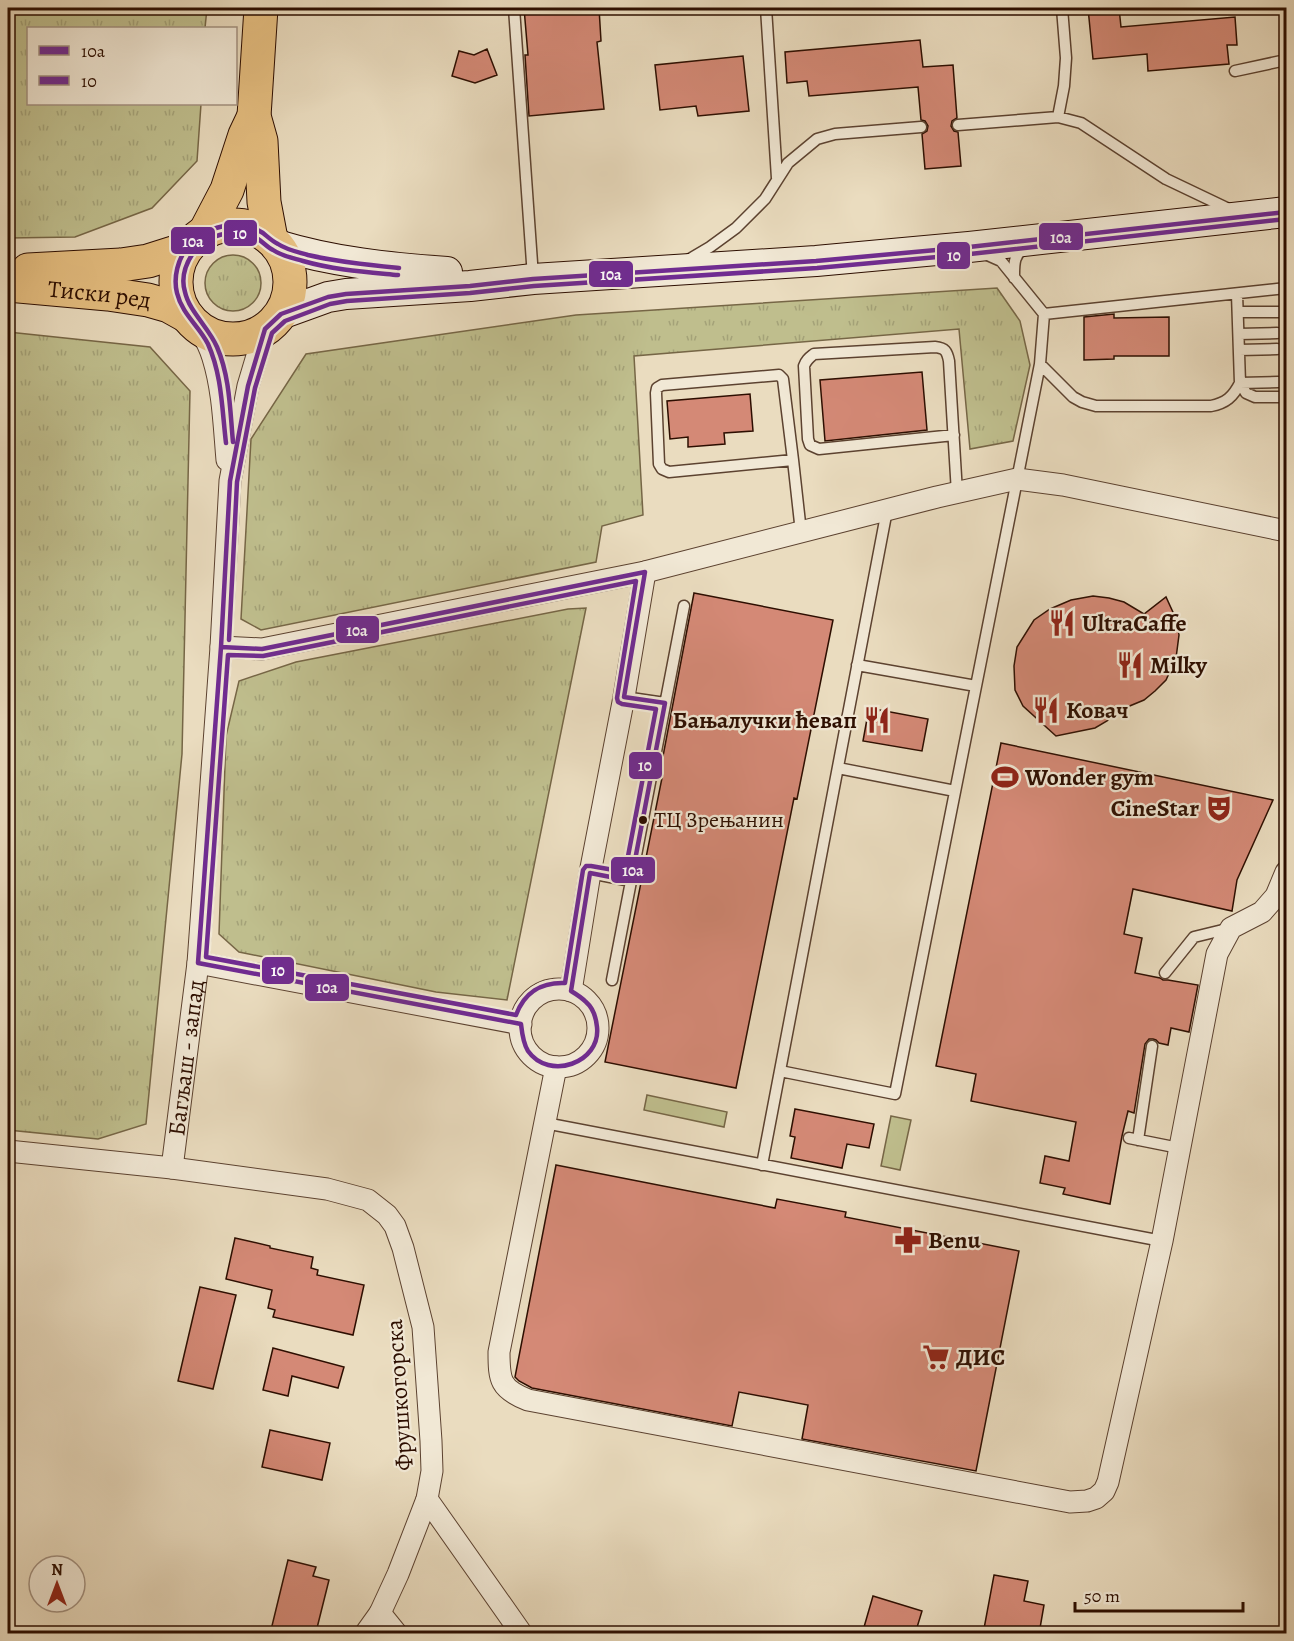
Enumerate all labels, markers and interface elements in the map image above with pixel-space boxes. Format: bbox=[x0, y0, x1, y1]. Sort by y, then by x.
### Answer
legend bbox=[27, 27, 237, 105]
text: 10а bbox=[81, 39, 106, 63]
text: 10 bbox=[81, 69, 97, 93]
line badge: 10 bbox=[223, 219, 258, 247]
line badge: 10а bbox=[1038, 222, 1084, 251]
text: 10 bbox=[233, 223, 247, 245]
line badge: 10а bbox=[170, 226, 216, 255]
text: 10а bbox=[1050, 227, 1072, 249]
text: 10а bbox=[182, 231, 204, 253]
line badge: 10 bbox=[936, 241, 971, 270]
text: 10 bbox=[947, 245, 961, 267]
line badge: 10а bbox=[588, 260, 634, 288]
text: 10а bbox=[600, 264, 622, 286]
street label: Тиски ред bbox=[47, 273, 153, 316]
place label: UltraCaffe bbox=[1082, 607, 1186, 639]
restaurant icon: UltraCaffe bbox=[1047, 608, 1077, 638]
line badge: 10а bbox=[335, 615, 380, 644]
text: 10а bbox=[346, 620, 368, 642]
place label: Milky bbox=[1150, 649, 1208, 681]
restaurant icon: Milky bbox=[1115, 650, 1145, 680]
place label: Ковач bbox=[1066, 694, 1129, 726]
restaurant icon: Ковач bbox=[1031, 695, 1061, 725]
place label: Бањалучки ћевап bbox=[673, 704, 857, 736]
restaurant icon: Бањалучки ћевап bbox=[862, 705, 892, 735]
line badge: 10 bbox=[628, 751, 663, 780]
text: 10 bbox=[638, 755, 652, 777]
place label: Wonder gym bbox=[1024, 761, 1154, 793]
sports icon: Wonder gym bbox=[990, 762, 1020, 792]
place label: CineStar bbox=[1111, 792, 1199, 824]
theatre icon: CineStar bbox=[1204, 793, 1234, 823]
place label: ТЦ Зрењанин bbox=[654, 805, 784, 835]
marker: ТЦ Зрењанин bbox=[637, 814, 649, 826]
line badge: 10а bbox=[610, 856, 656, 884]
text: 10а bbox=[622, 860, 644, 882]
line badge: 10 bbox=[261, 956, 295, 985]
text: 10 bbox=[271, 960, 285, 982]
line badge: 10а bbox=[304, 973, 350, 1002]
text: 10а bbox=[316, 977, 338, 999]
street label: Багљаш - запад bbox=[160, 978, 212, 1138]
place label: Benu bbox=[928, 1224, 981, 1256]
pharmacy icon: Benu bbox=[893, 1225, 923, 1255]
street label: Фрушкогорска bbox=[378, 1318, 420, 1472]
place label: ДИС bbox=[956, 1341, 1005, 1373]
supermarket icon: ДИС bbox=[921, 1342, 951, 1372]
north arrow bbox=[27, 1554, 87, 1614]
text: N bbox=[51, 1559, 63, 1581]
scale bar bbox=[1075, 1575, 1243, 1613]
text: 50 m bbox=[1084, 1584, 1120, 1608]

